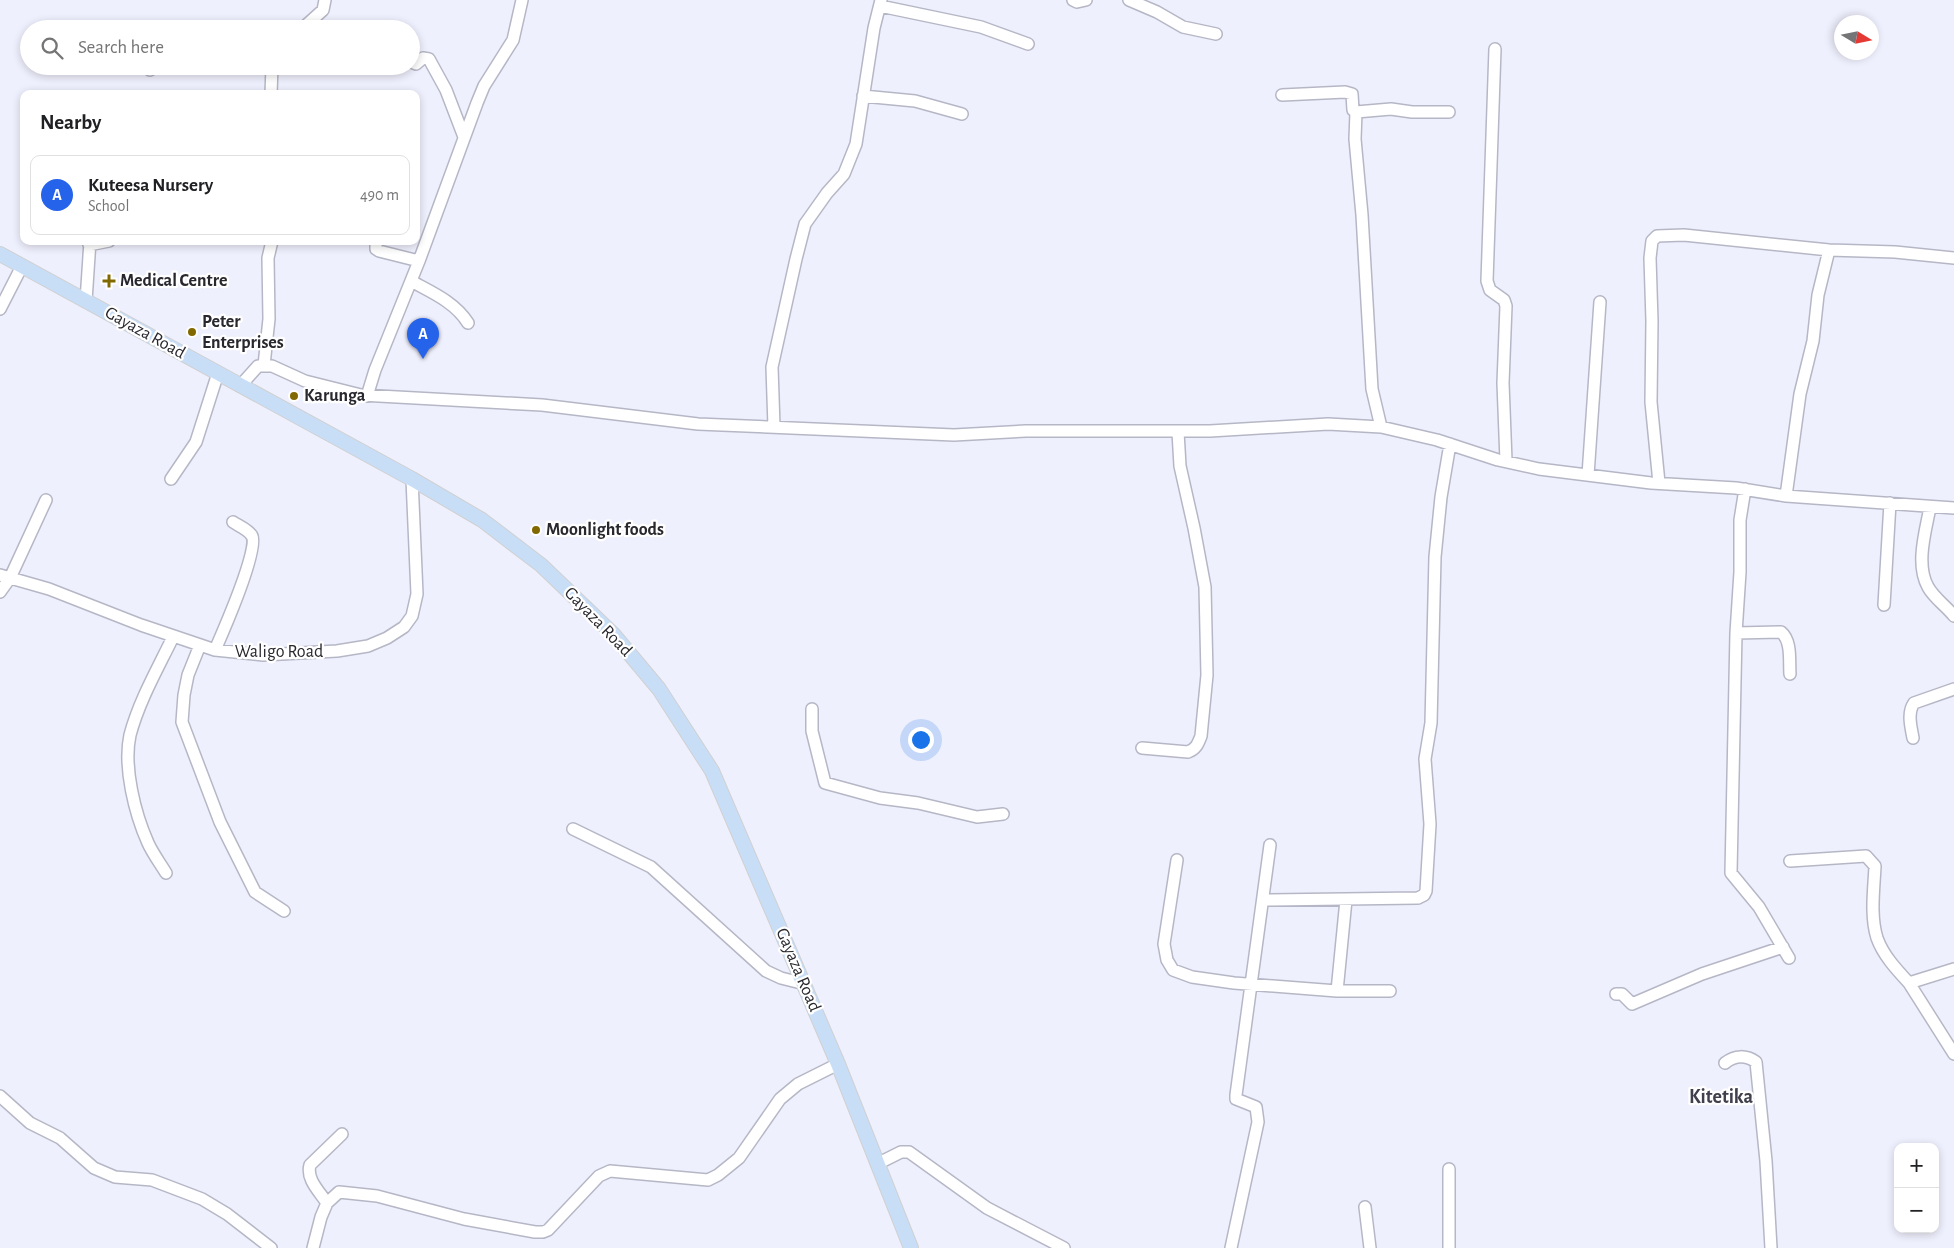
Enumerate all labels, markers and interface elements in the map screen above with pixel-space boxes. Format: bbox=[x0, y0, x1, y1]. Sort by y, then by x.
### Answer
north arrow bbox=[1834, 15, 1879, 60]
search box bbox=[20, 20, 420, 75]
icon: search bbox=[38, 34, 66, 62]
text: Search here bbox=[78, 38, 164, 57]
text: Nearby bbox=[40, 112, 101, 133]
text: Kuteesa Nursery bbox=[88, 176, 213, 195]
text: A bbox=[52, 187, 62, 203]
text: 490 m bbox=[360, 187, 399, 203]
text: School bbox=[88, 198, 129, 214]
place label: Medical Centre bbox=[120, 272, 227, 290]
marker: Medical Centre bbox=[102, 274, 116, 288]
street label: Gayaza Road bbox=[102, 304, 188, 362]
place label: Peter Enterprises bbox=[202, 313, 284, 352]
pin: A bbox=[407, 318, 439, 359]
marker: Peter Enterprises bbox=[186, 326, 198, 338]
place label: Karunga bbox=[304, 387, 366, 405]
marker: Karunga bbox=[288, 390, 300, 402]
place label: Moonlight foods bbox=[546, 521, 664, 539]
marker: Moonlight foods bbox=[530, 524, 542, 536]
street label: Gayaza Road bbox=[561, 584, 635, 660]
street label: Waligo Road bbox=[235, 643, 323, 661]
your location bbox=[908, 727, 934, 753]
street label: Gayaza Road bbox=[772, 926, 824, 1014]
district label: Kitetika bbox=[1689, 1087, 1753, 1107]
map controls bbox=[1894, 1143, 1939, 1233]
button: + bbox=[1894, 1143, 1939, 1188]
button: − bbox=[1894, 1188, 1939, 1233]

